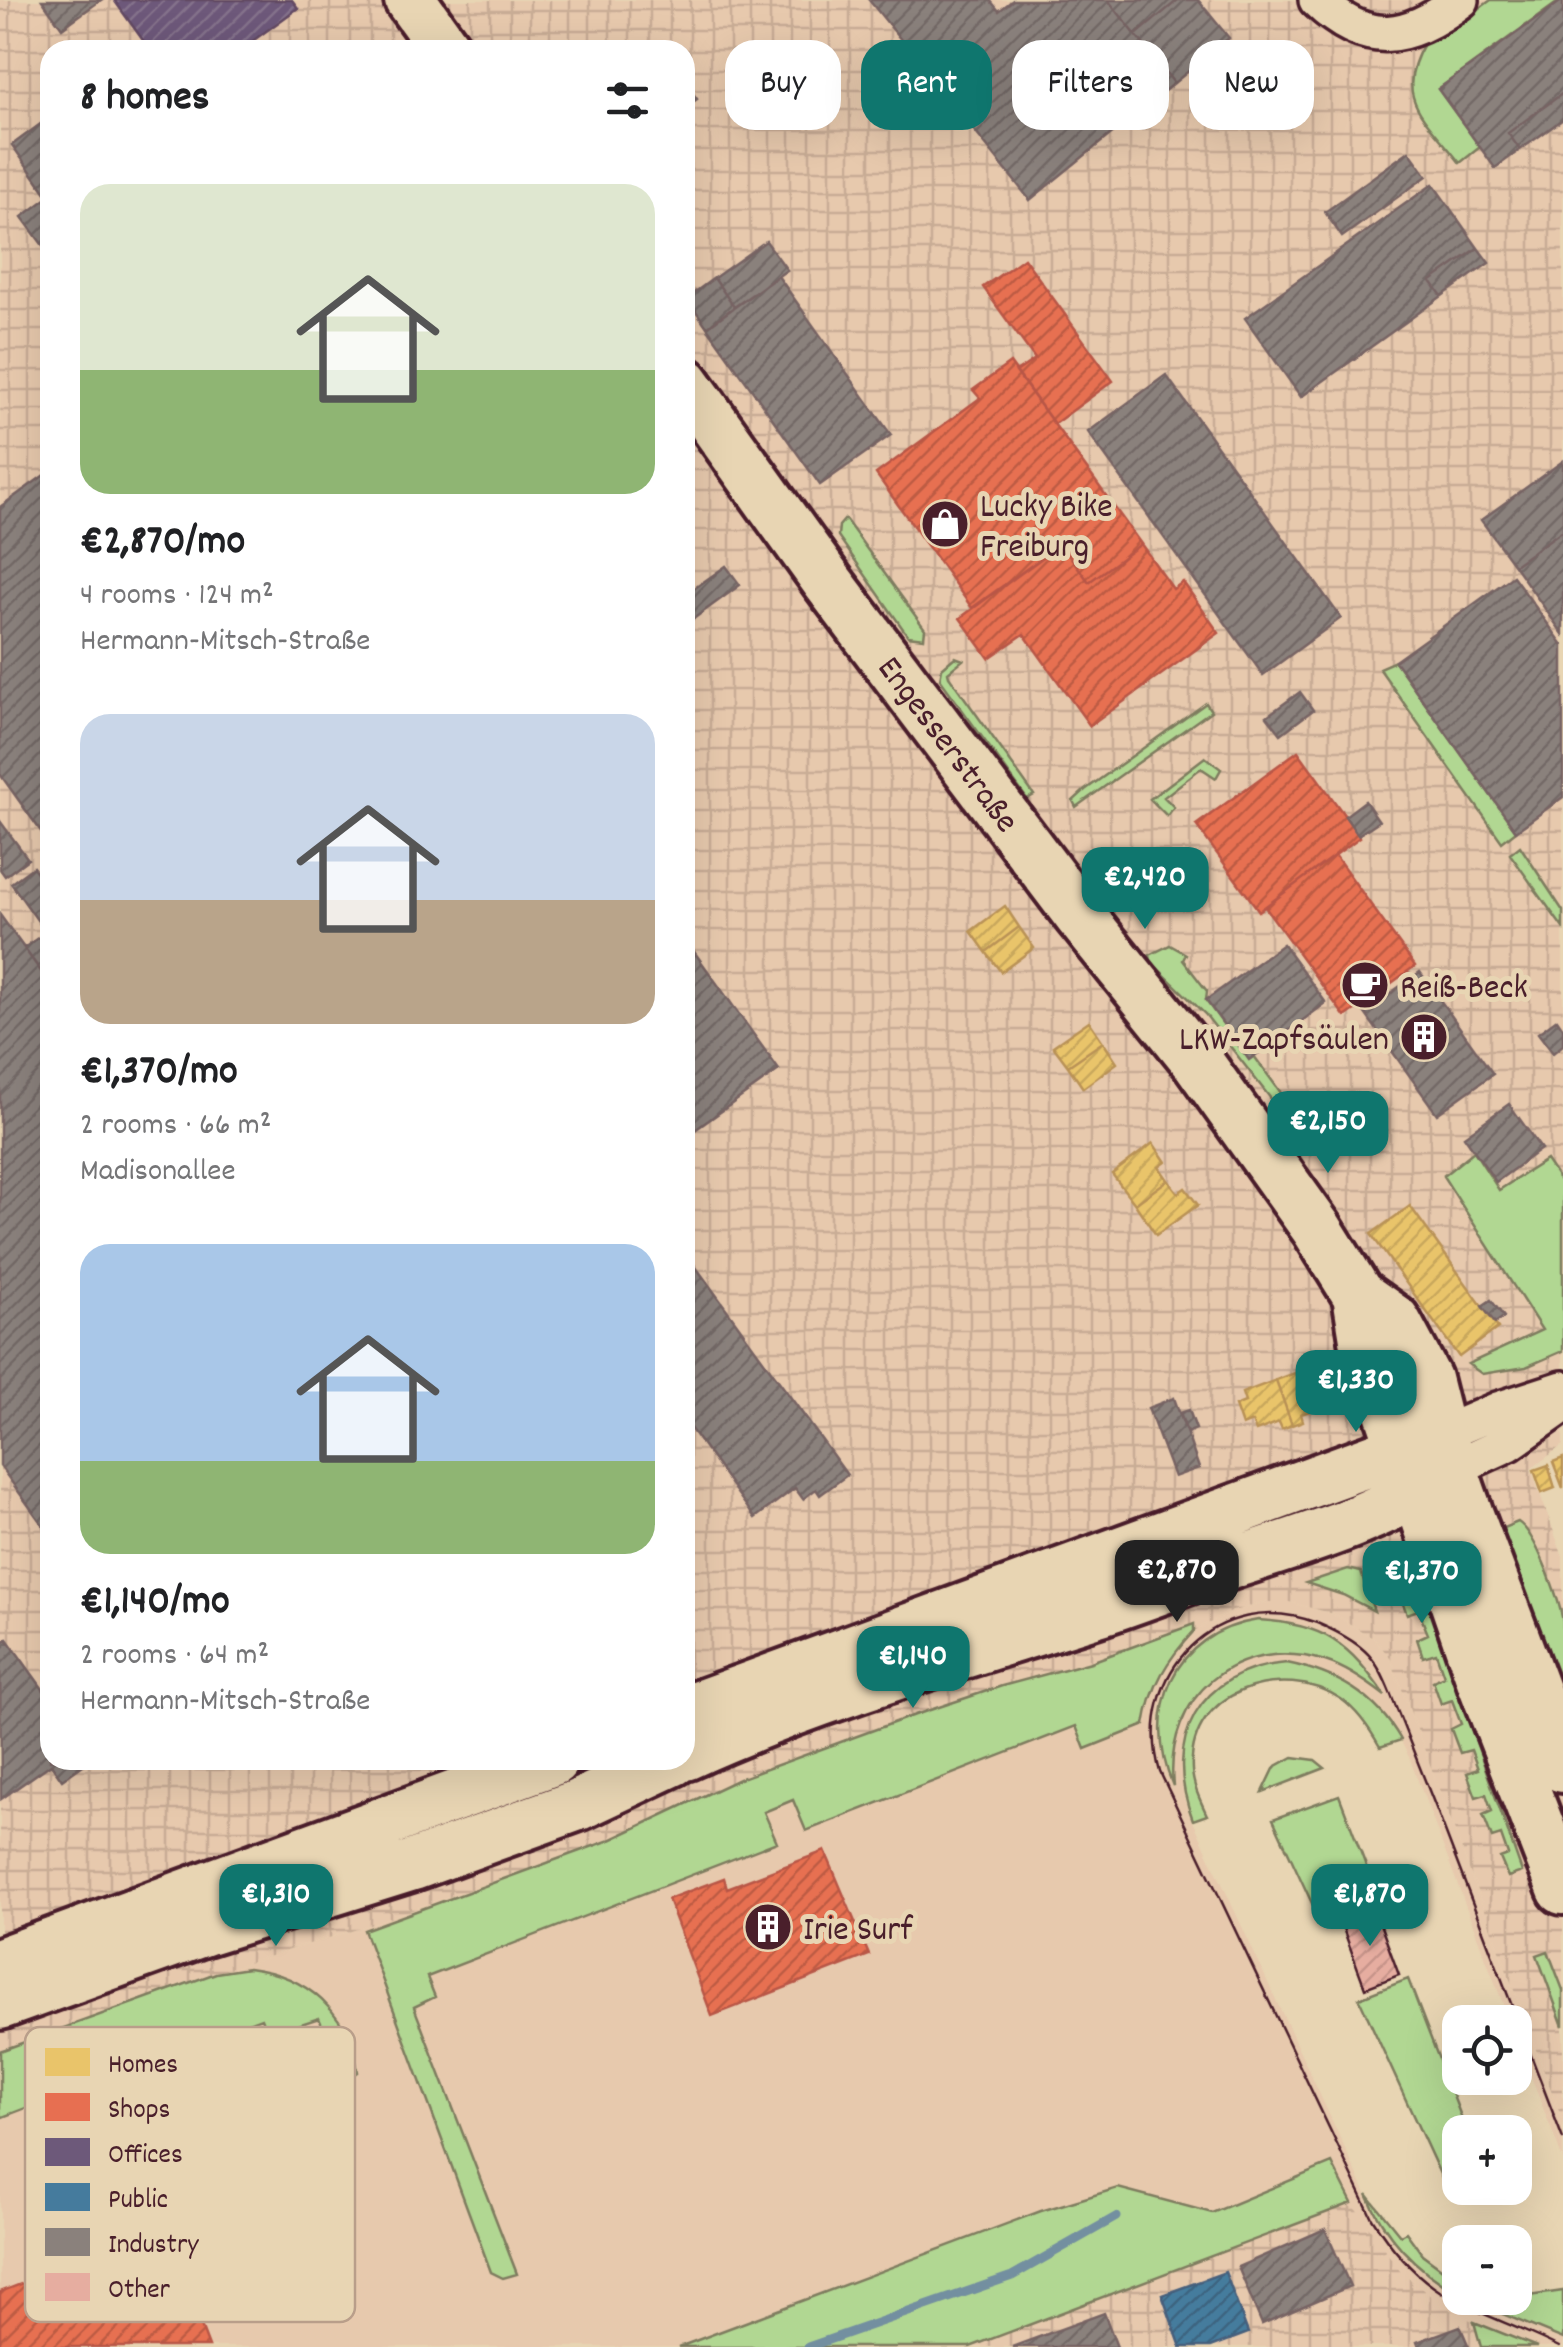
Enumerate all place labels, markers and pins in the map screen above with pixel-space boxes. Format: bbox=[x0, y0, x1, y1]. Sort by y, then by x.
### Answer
place label: Lucky Bike Freiburg bbox=[980, 484, 1113, 574]
shop icon: Lucky Bike Freiburg bbox=[919, 498, 971, 550]
pin: €2,420 bbox=[1064, 847, 1226, 932]
cafe icon: Reiß-Beck bbox=[1339, 959, 1391, 1011]
place label: Reiß-Beck bbox=[1400, 965, 1528, 1015]
building icon: LKW-Zapfsäulen bbox=[1398, 1011, 1450, 1063]
place label: LKW-Zapfsäulen bbox=[1179, 1017, 1389, 1067]
pin: €2,150 bbox=[1247, 1091, 1409, 1176]
pin: €1,330 bbox=[1275, 1350, 1437, 1435]
pin: €2,870 bbox=[1096, 1540, 1258, 1625]
pin: €1,370 bbox=[1341, 1541, 1503, 1626]
pin: €1,140 bbox=[832, 1626, 994, 1711]
pin: €1,310 bbox=[195, 1864, 357, 1949]
pin: €1,870 bbox=[1289, 1864, 1451, 1949]
building icon: Irie Surf bbox=[742, 1901, 794, 1953]
place label: Irie Surf bbox=[803, 1907, 913, 1957]

